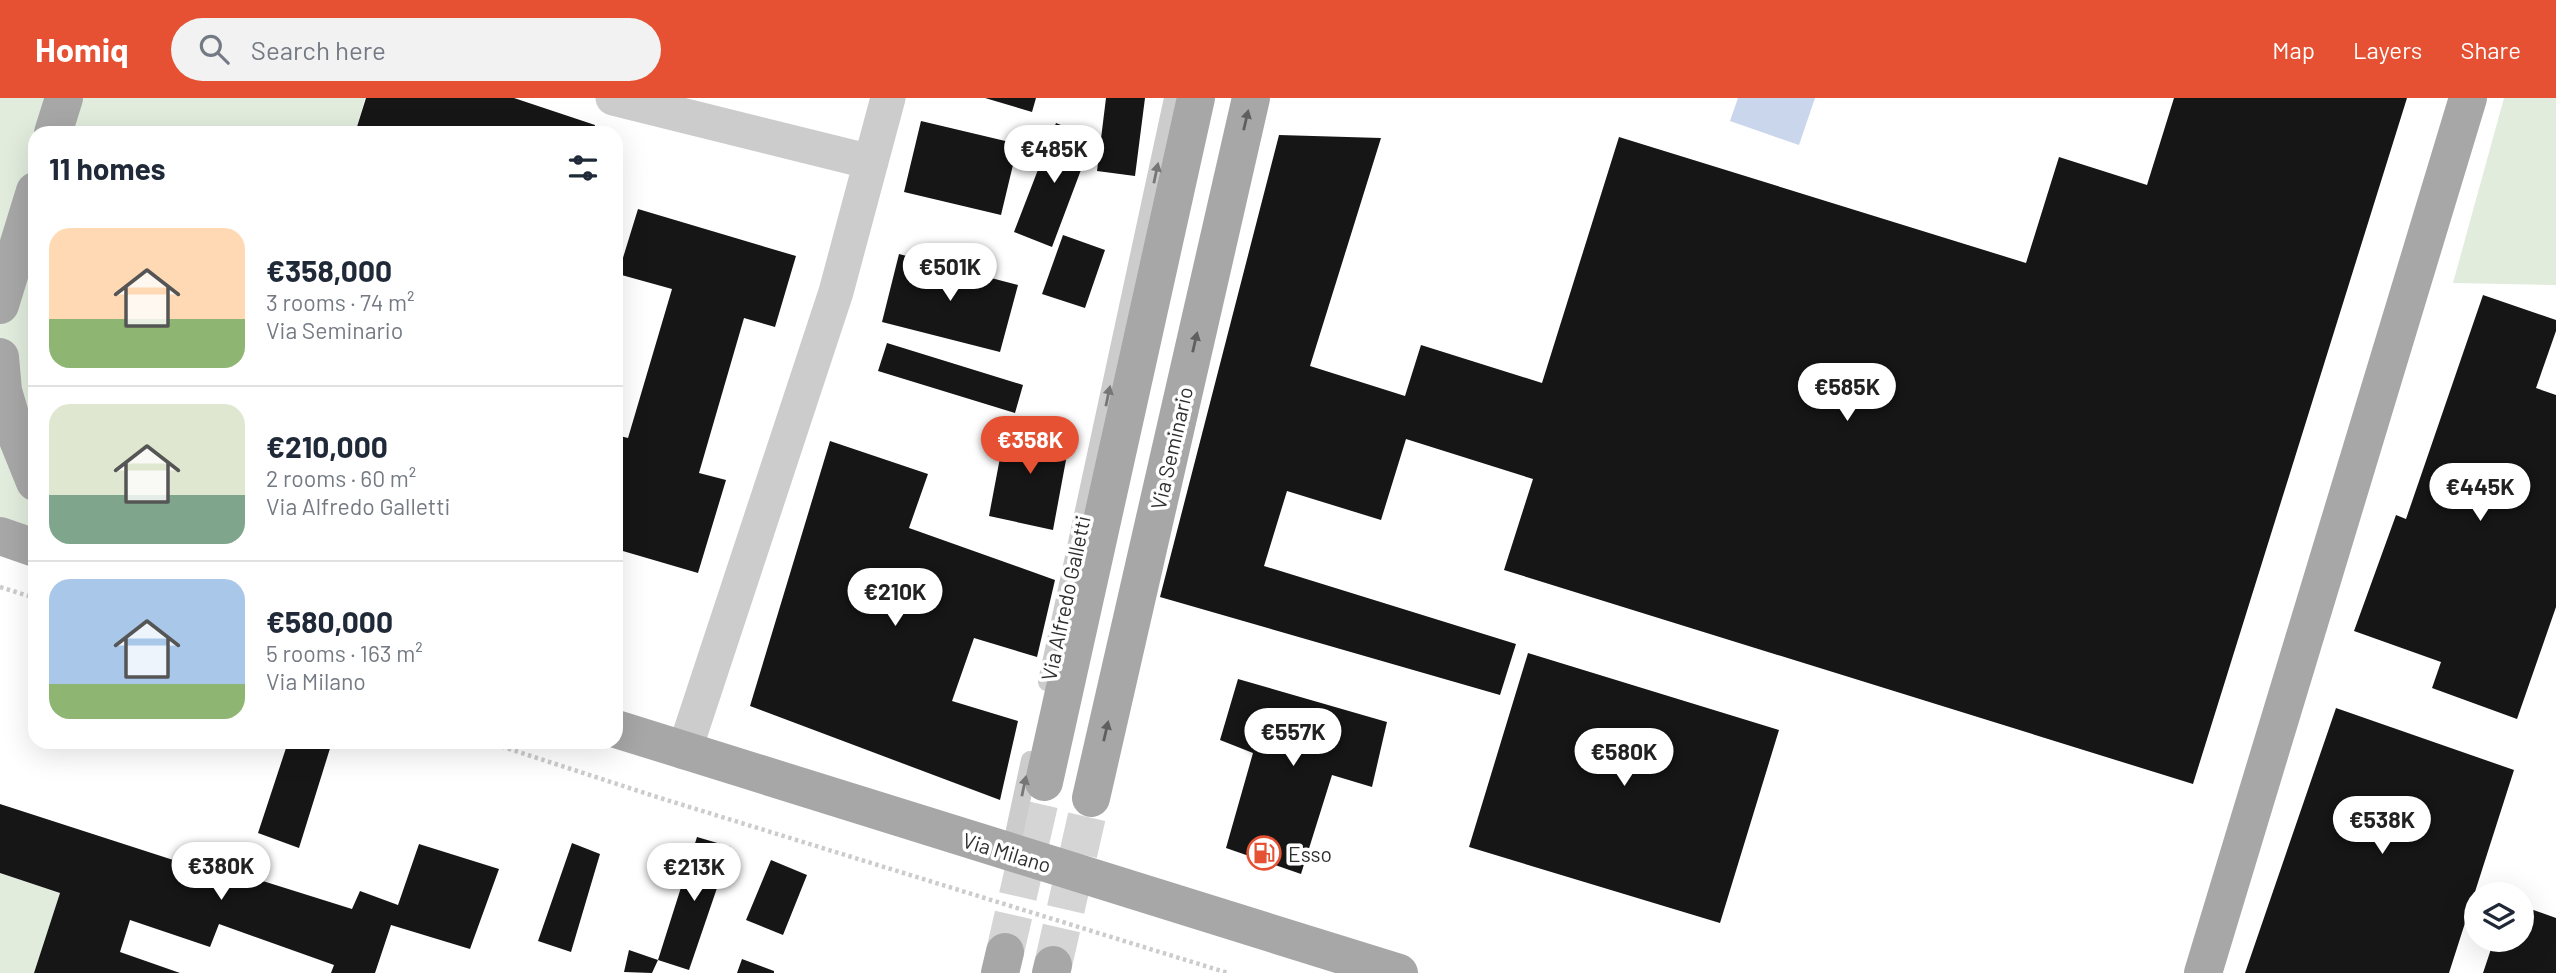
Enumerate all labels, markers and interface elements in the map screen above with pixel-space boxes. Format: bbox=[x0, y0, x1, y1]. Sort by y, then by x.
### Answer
search box bbox=[171, 18, 661, 81]
text: Homiq bbox=[35, 29, 129, 69]
icon: search bbox=[195, 30, 233, 68]
text: Search here bbox=[251, 34, 386, 65]
text: Map bbox=[2272, 35, 2315, 64]
text: Layers bbox=[2353, 35, 2422, 64]
text: Share bbox=[2460, 35, 2521, 64]
one-way arrow bbox=[1240, 109, 1251, 131]
pin: €485K bbox=[1005, 126, 1103, 185]
text: €485K bbox=[1020, 134, 1088, 162]
icon: filters bbox=[564, 149, 602, 187]
text: 11 homes bbox=[49, 150, 166, 186]
one-way arrow bbox=[1151, 162, 1162, 184]
pin: €501K bbox=[901, 244, 999, 303]
text: €358,000 bbox=[266, 252, 392, 288]
text: €501K bbox=[919, 252, 981, 280]
icon: home bbox=[105, 256, 189, 340]
text: 3 rooms · 74 m² bbox=[266, 288, 415, 316]
text: Via Seminario bbox=[266, 316, 403, 344]
one-way arrow bbox=[1190, 331, 1201, 353]
pin: €585K bbox=[1798, 364, 1896, 423]
text: €585K bbox=[1814, 372, 1880, 400]
street label: Via Seminario bbox=[1145, 384, 1197, 512]
one-way arrow bbox=[1103, 385, 1114, 407]
pin: €358K bbox=[981, 416, 1079, 476]
text: €358K bbox=[997, 425, 1063, 453]
text: €210,000 bbox=[266, 428, 388, 464]
icon: home bbox=[105, 432, 189, 516]
text: 2 rooms · 60 m² bbox=[266, 464, 416, 492]
pin: €445K bbox=[2431, 464, 2529, 523]
text: €445K bbox=[2445, 472, 2515, 500]
text: Via Alfredo Galletti bbox=[266, 492, 450, 520]
street label: Via Alfredo Galletti bbox=[1035, 513, 1095, 683]
pin: €210K bbox=[846, 568, 944, 628]
text: €210K bbox=[864, 577, 926, 605]
text: €580,000 bbox=[266, 603, 393, 639]
icon: home bbox=[105, 607, 189, 691]
text: 5 rooms · 163 m² bbox=[266, 639, 423, 667]
text: Via Milano bbox=[266, 667, 366, 695]
pin: €557K bbox=[1244, 708, 1342, 768]
text: €557K bbox=[1260, 717, 1326, 745]
one-way arrow bbox=[1101, 720, 1112, 742]
pin: €580K bbox=[1575, 728, 1673, 788]
text: €580K bbox=[1591, 737, 1657, 765]
one-way arrow bbox=[1019, 775, 1030, 797]
pin: €538K bbox=[2333, 796, 2431, 856]
text: €538K bbox=[2349, 805, 2415, 833]
street label: Via Milano bbox=[960, 827, 1054, 877]
fuel station icon: Esso bbox=[1245, 834, 1283, 872]
place label: Esso bbox=[1288, 841, 1332, 866]
pin: €380K bbox=[172, 842, 270, 902]
pin: €213K bbox=[645, 844, 743, 903]
text: €380K bbox=[188, 851, 254, 879]
text: €213K bbox=[663, 852, 725, 880]
map controls bbox=[2464, 882, 2534, 952]
button: layers bbox=[2464, 882, 2534, 952]

